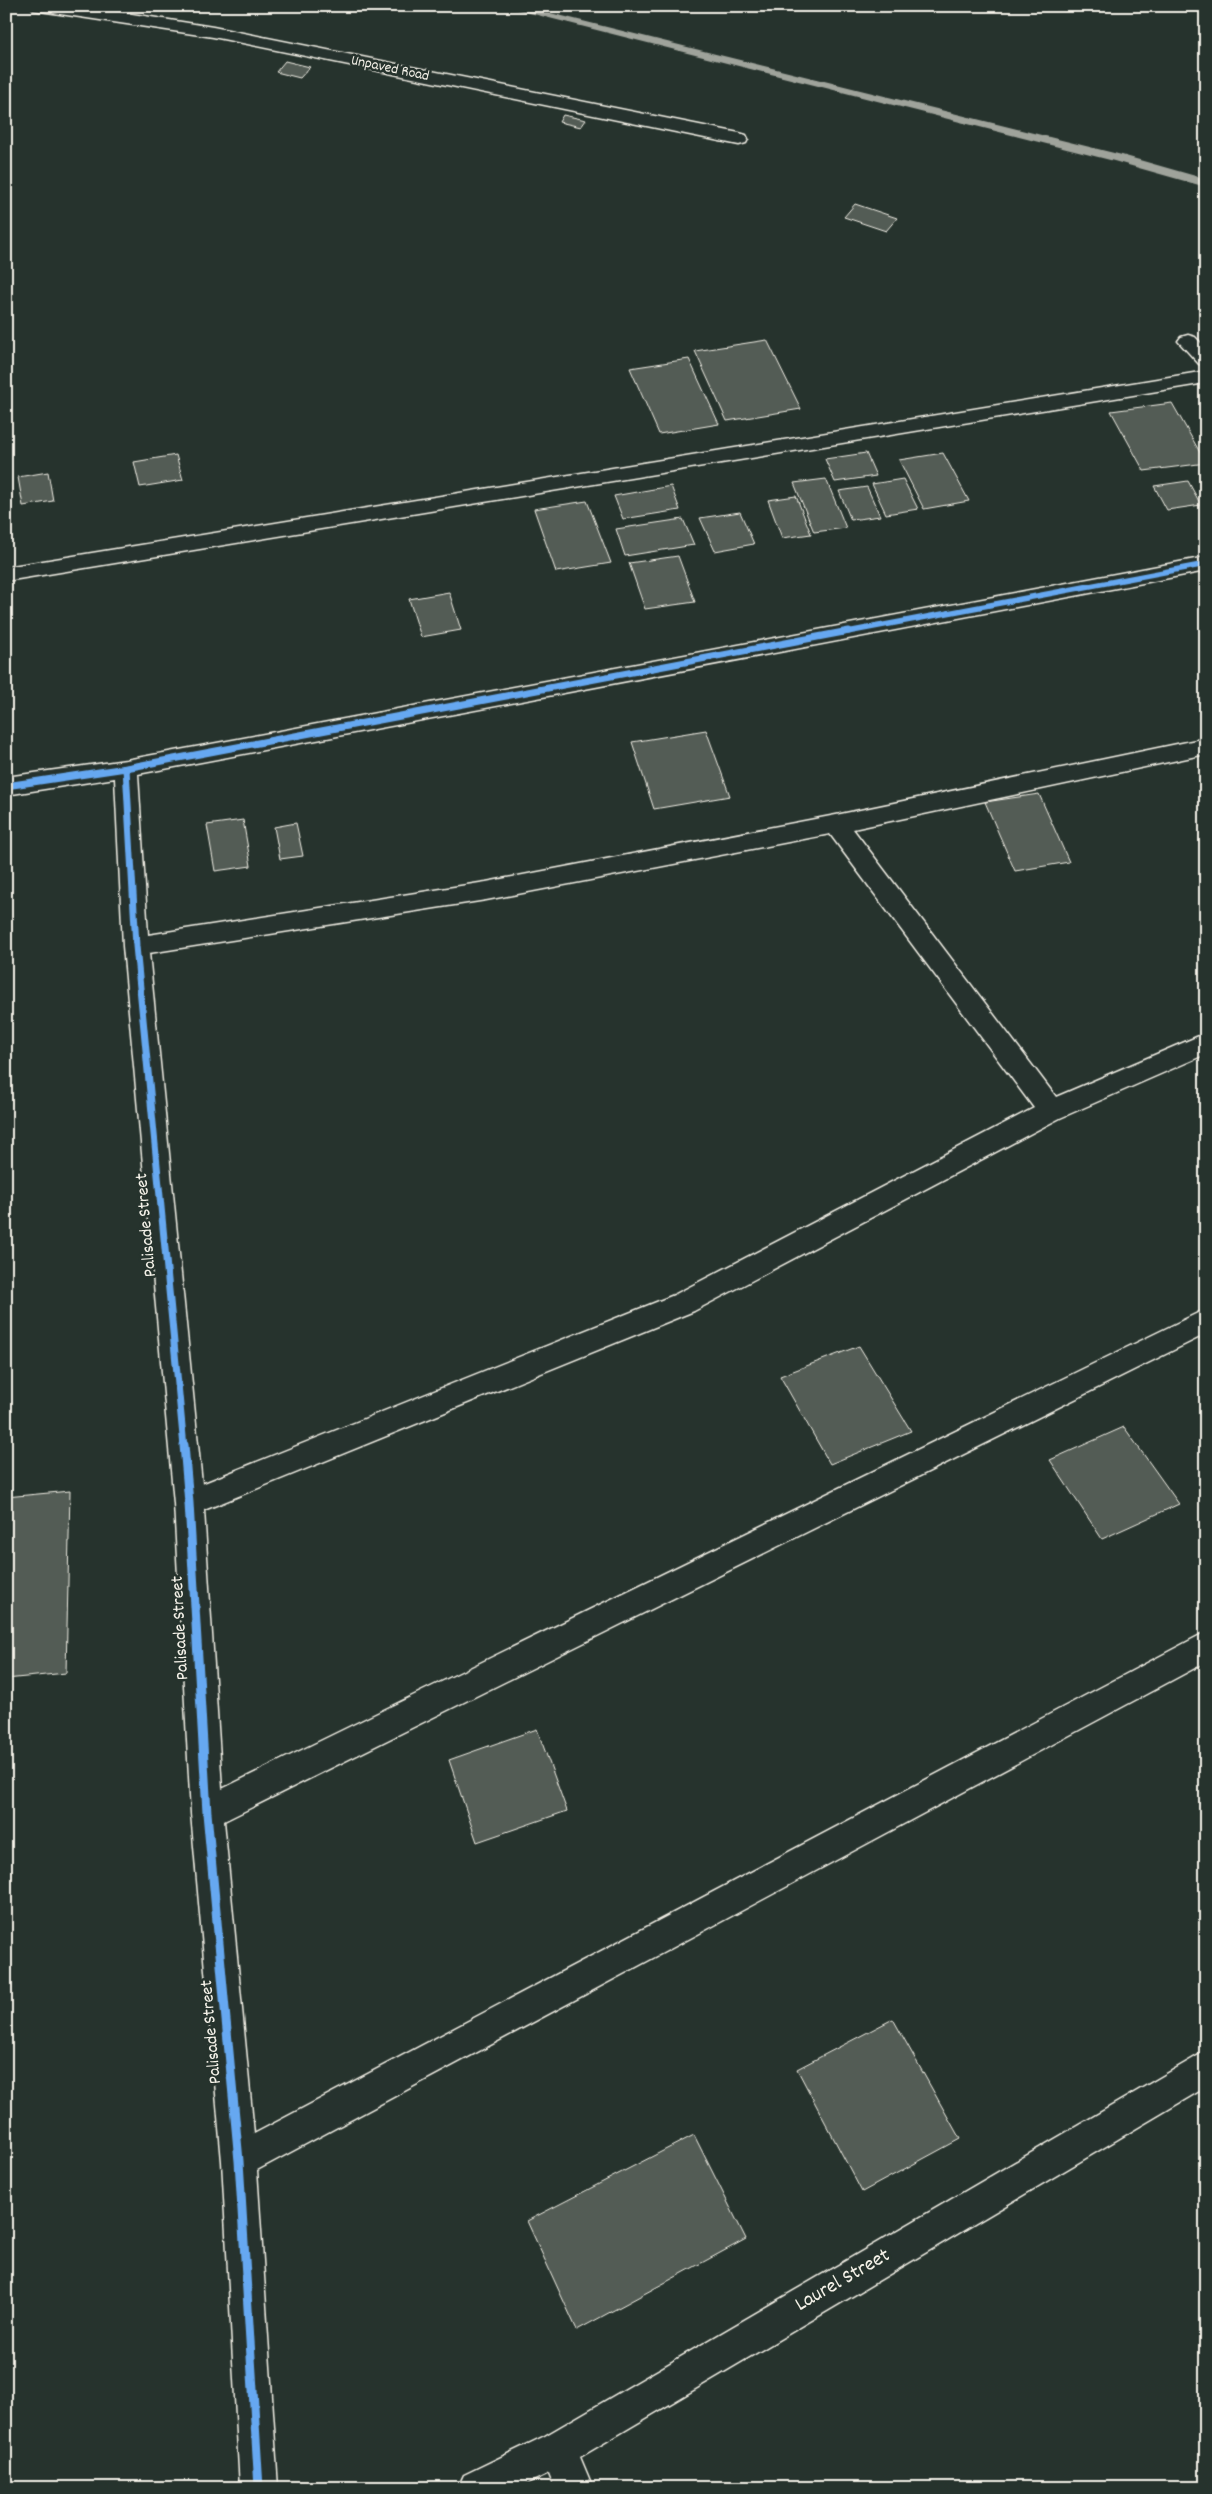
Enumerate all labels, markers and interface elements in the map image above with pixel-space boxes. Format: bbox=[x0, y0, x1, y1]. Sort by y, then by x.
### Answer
street label: Unpaved Road bbox=[349, 50, 431, 88]
street label: Palisade Street bbox=[130, 1172, 164, 1278]
street label: Palisade Street bbox=[166, 1575, 196, 1681]
street label: Palisade Street bbox=[195, 1979, 229, 2085]
street label: Laurel Street bbox=[790, 2242, 896, 2320]

